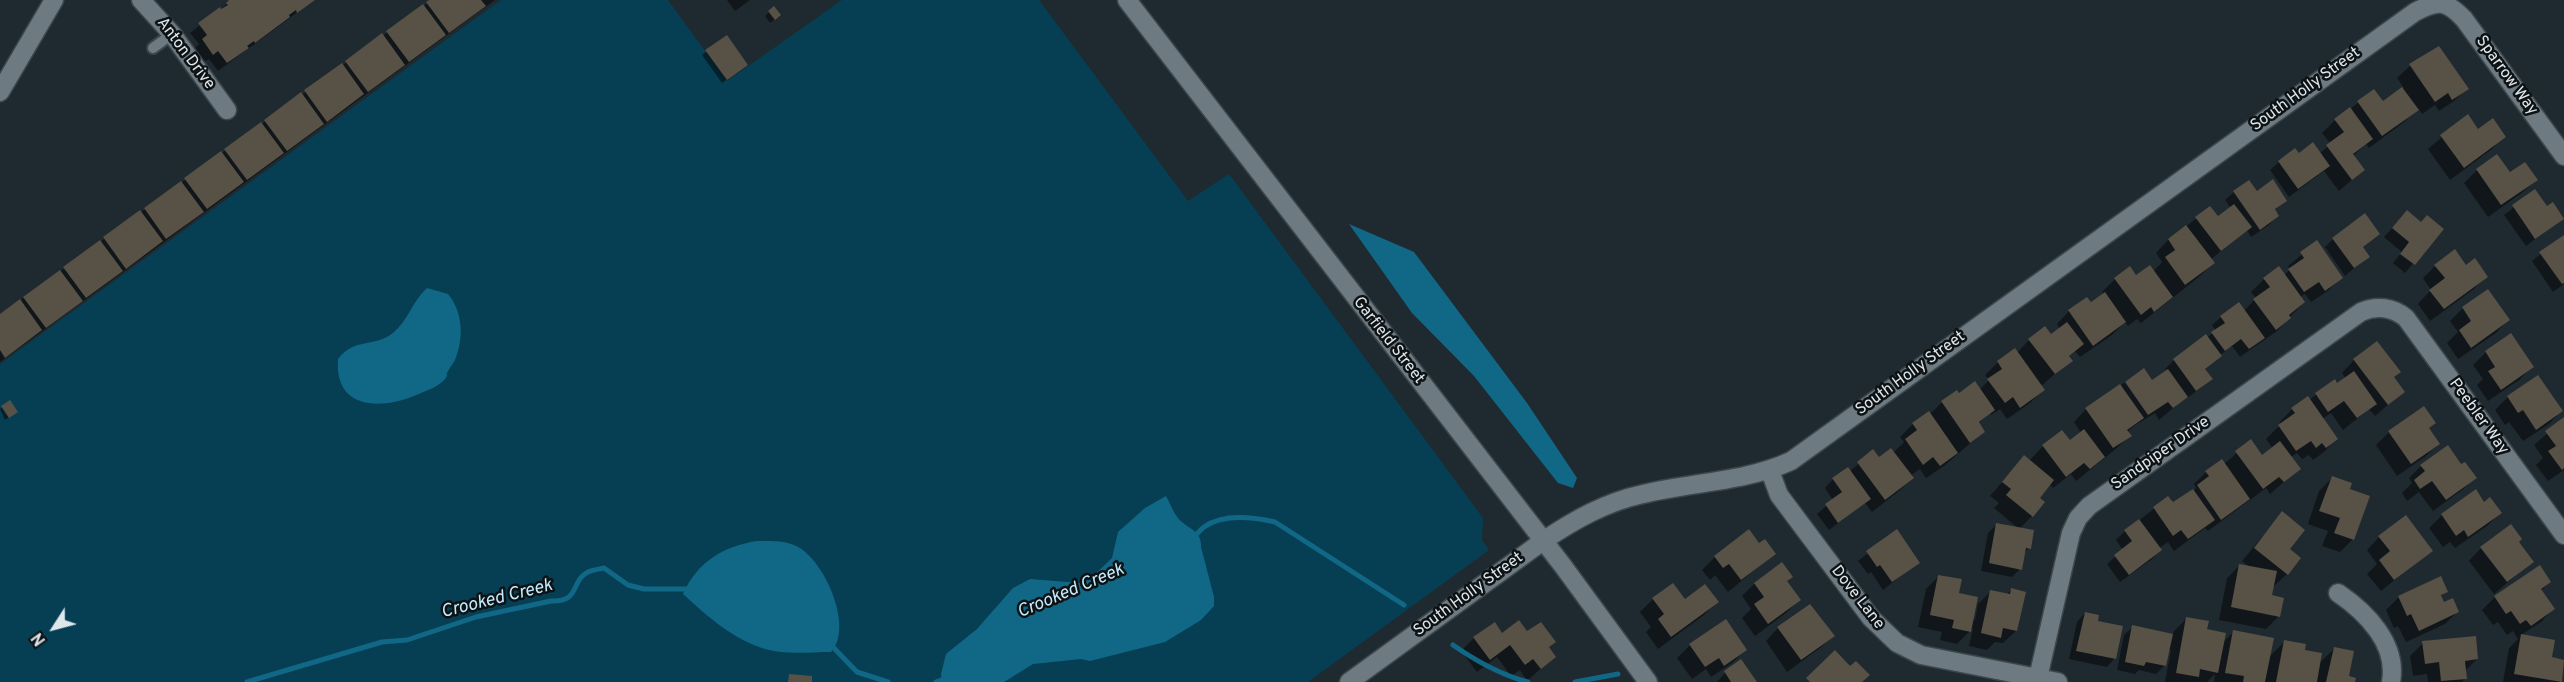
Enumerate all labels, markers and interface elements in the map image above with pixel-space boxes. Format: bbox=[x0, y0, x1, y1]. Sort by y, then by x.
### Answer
street label: Anton Drive bbox=[152, 14, 218, 94]
street label: Sparrow Way bbox=[2471, 33, 2541, 119]
street label: South Holly Street bbox=[2248, 44, 2364, 136]
street label: Garfield Street bbox=[1348, 294, 1428, 388]
street label: South Holly Street bbox=[1853, 328, 1969, 420]
street label: Peebler Way bbox=[2444, 375, 2512, 459]
street label: Sandpiper Drive bbox=[2108, 413, 2214, 495]
street label: South Holly Street bbox=[1411, 549, 1527, 641]
water label: Crooked Creek bbox=[1014, 560, 1128, 624]
street label: Dove Lane bbox=[1826, 562, 1888, 634]
water label: Crooked Creek bbox=[439, 576, 555, 624]
north arrow bbox=[24, 598, 84, 658]
text: N bbox=[28, 628, 51, 649]

